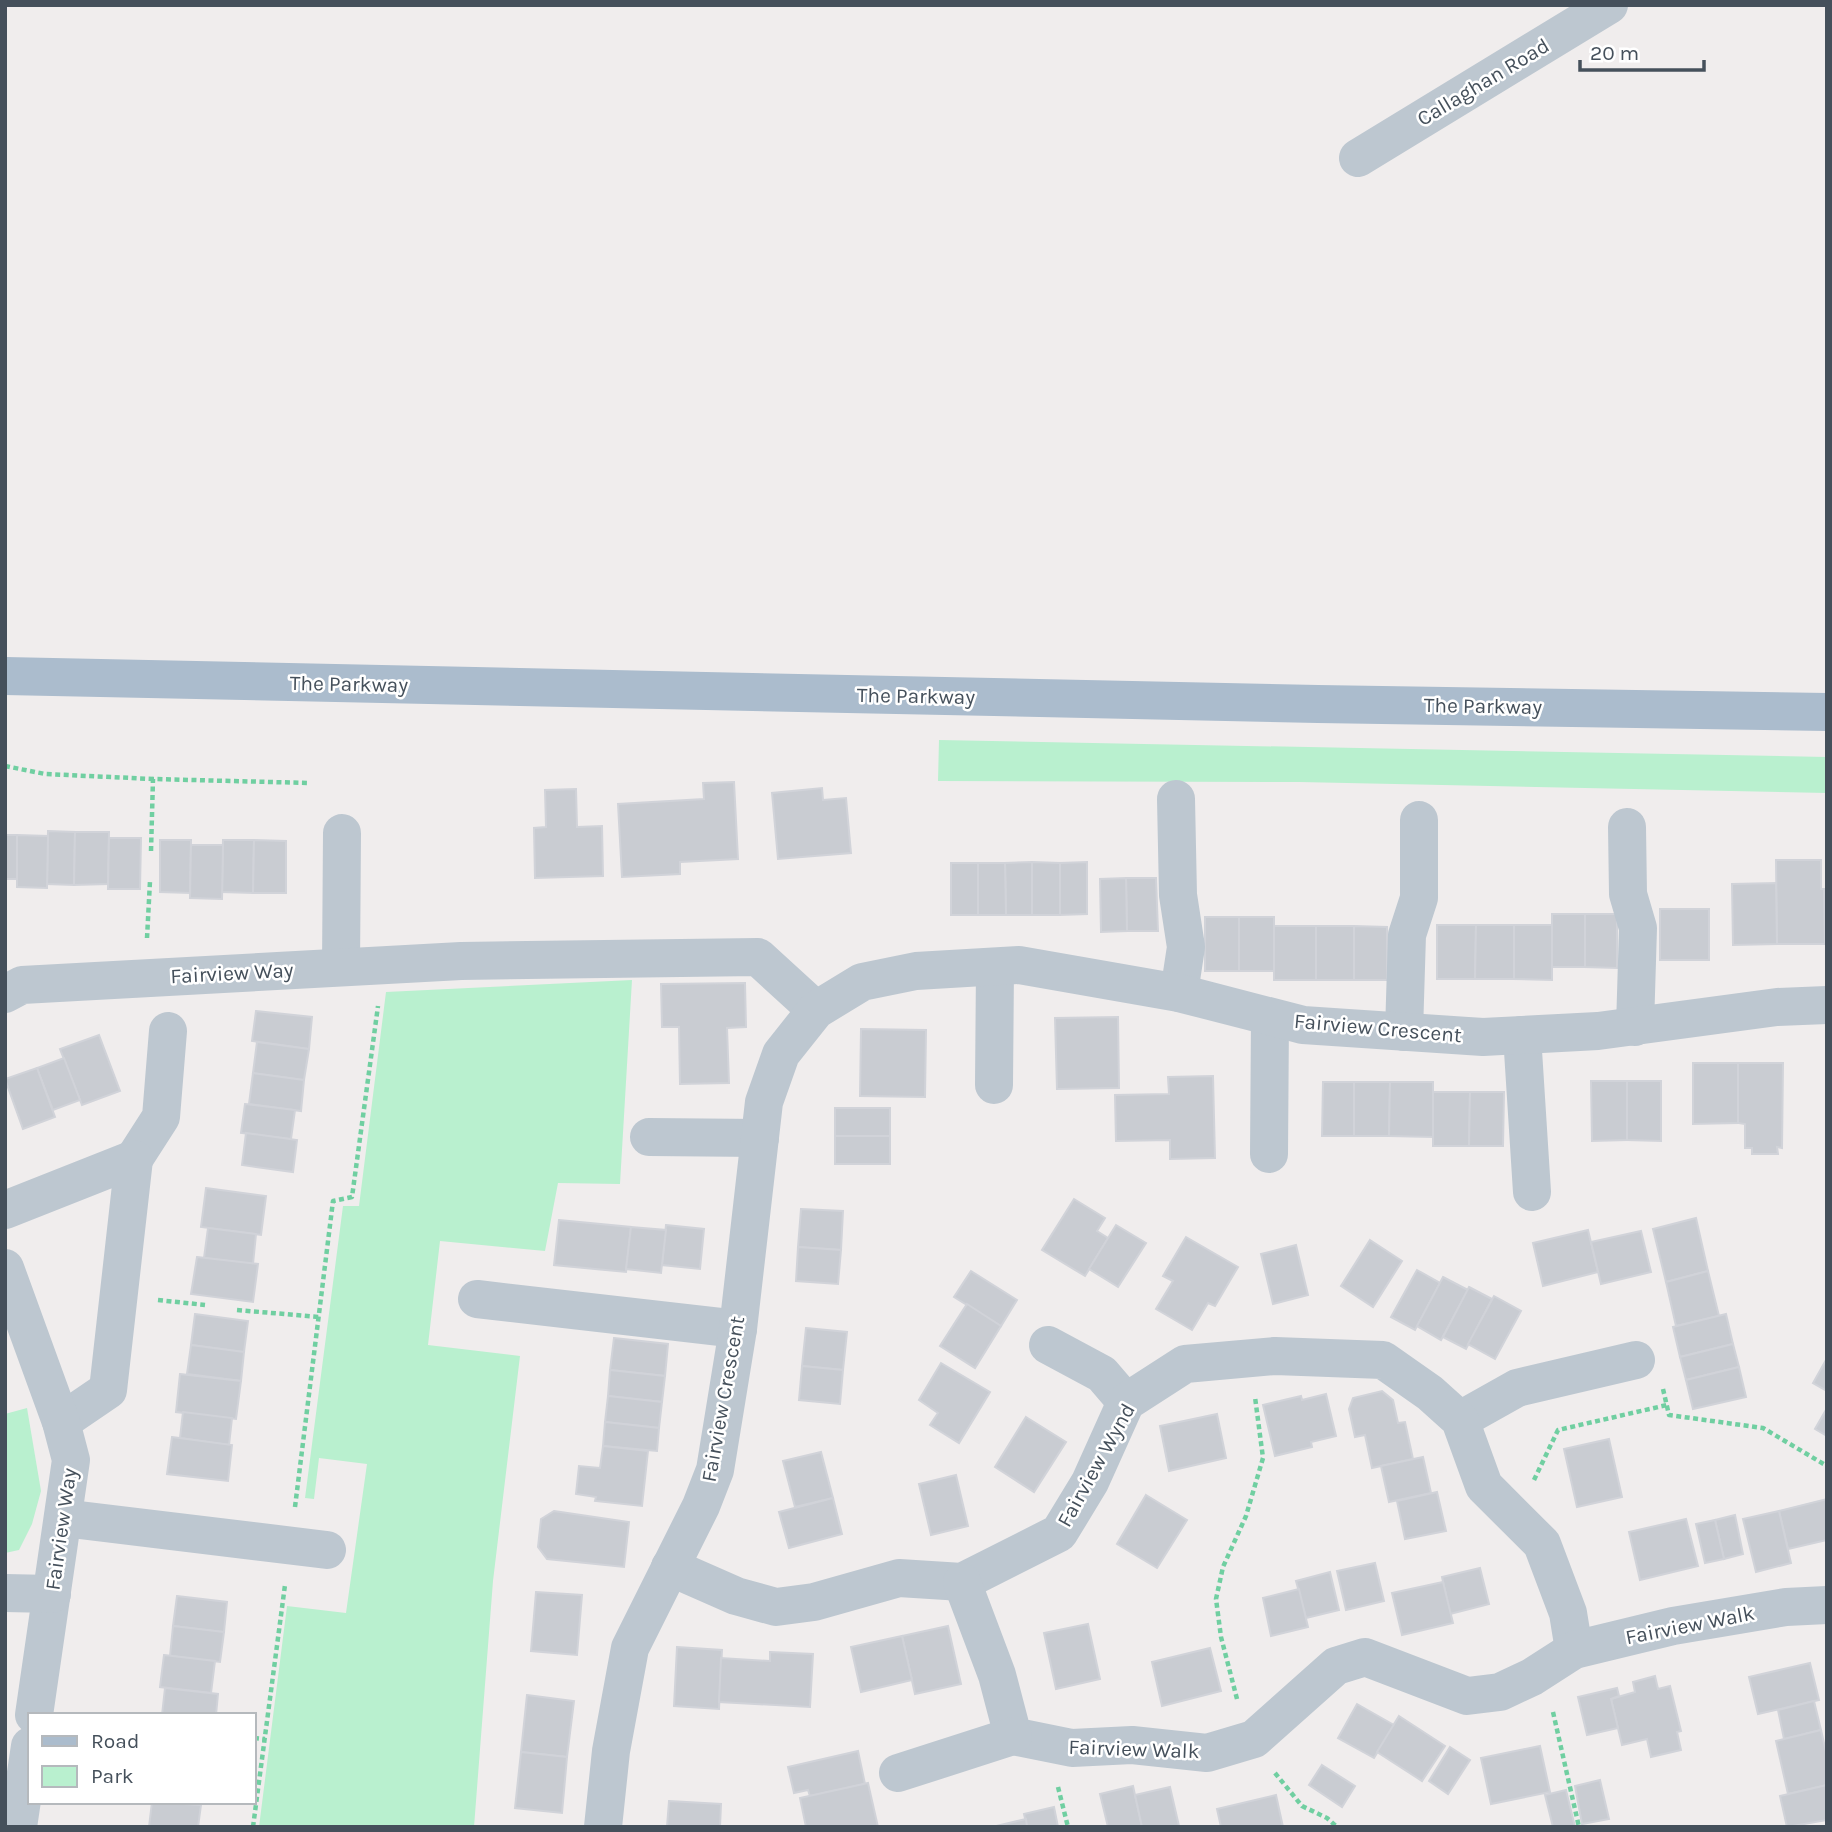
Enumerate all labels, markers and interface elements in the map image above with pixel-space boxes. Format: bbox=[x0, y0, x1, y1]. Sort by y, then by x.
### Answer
scale bar bbox=[1580, 28, 1704, 72]
street label: Callaghan Road bbox=[1413, 33, 1553, 131]
text: 20 m bbox=[1590, 41, 1639, 65]
street label: The Parkway bbox=[290, 671, 408, 697]
street label: The Parkway bbox=[857, 683, 975, 709]
street label: The Parkway bbox=[1424, 693, 1542, 719]
street label: Fairview Way bbox=[170, 958, 294, 988]
street label: Fairview Crescent bbox=[1293, 1009, 1463, 1047]
street label: Fairview Crescent bbox=[697, 1314, 749, 1484]
street label: Fairview Wynd bbox=[1052, 1399, 1140, 1531]
street label: Fairview Way bbox=[41, 1466, 81, 1592]
street label: Fairview Walk bbox=[1623, 1601, 1757, 1649]
legend bbox=[28, 1713, 256, 1804]
text: Road bbox=[91, 1729, 139, 1753]
street label: Fairview Walk bbox=[1068, 1735, 1200, 1763]
text: Park bbox=[91, 1764, 134, 1788]

